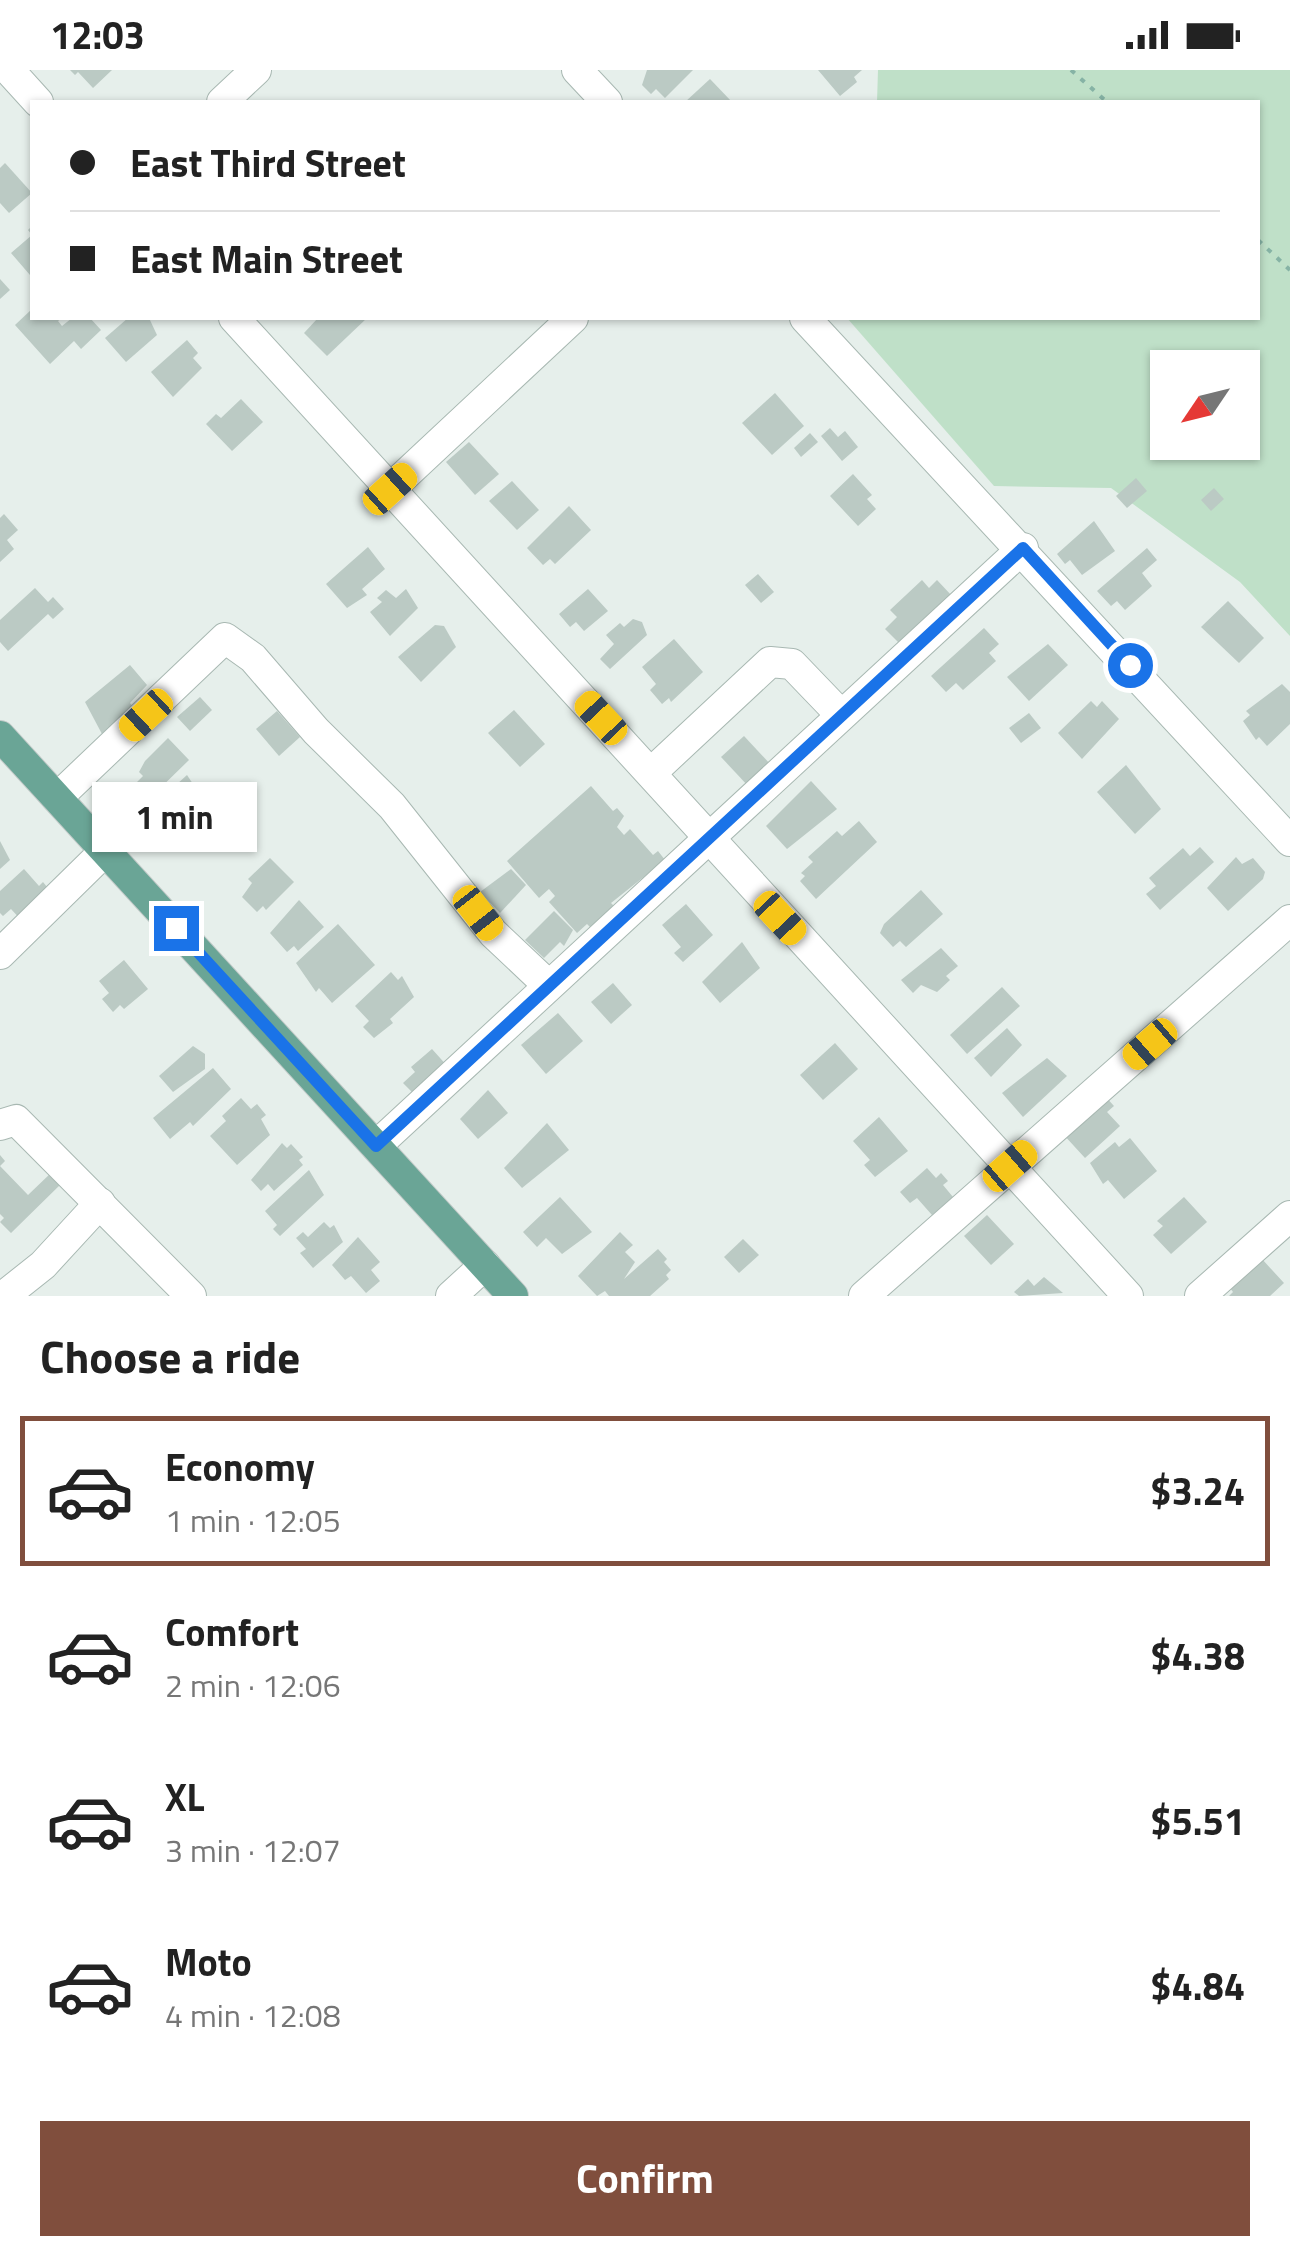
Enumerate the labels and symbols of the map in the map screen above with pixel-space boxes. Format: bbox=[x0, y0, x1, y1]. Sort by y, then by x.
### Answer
north arrow bbox=[1150, 350, 1260, 460]
car bbox=[358, 458, 422, 520]
route start bbox=[1108, 643, 1153, 688]
car bbox=[114, 684, 178, 746]
car bbox=[570, 686, 632, 750]
callout: 1 min bbox=[94, 783, 258, 853]
car bbox=[448, 880, 508, 946]
car bbox=[749, 886, 811, 950]
route end bbox=[154, 906, 199, 951]
car bbox=[1118, 1013, 1182, 1075]
car bbox=[978, 1135, 1042, 1197]

